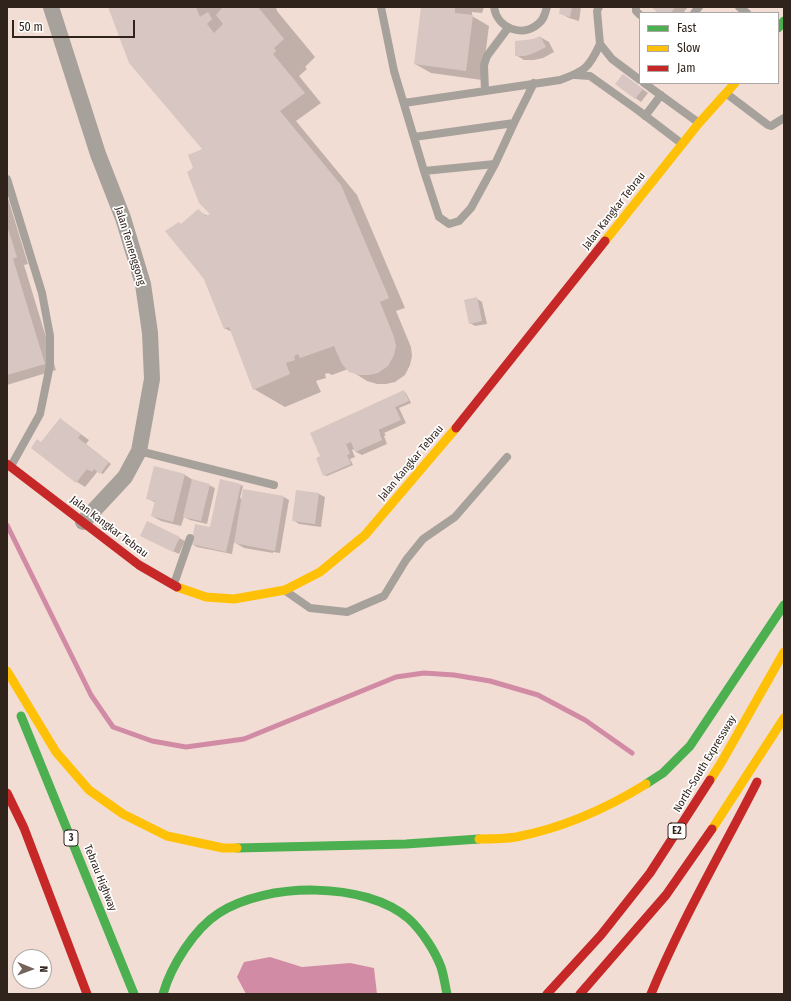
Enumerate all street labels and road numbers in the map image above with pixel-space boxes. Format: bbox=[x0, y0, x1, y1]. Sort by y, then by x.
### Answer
street label: Jalan Kangkar Tebrau bbox=[580, 170, 648, 252]
street label: Jalan Temenggong bbox=[112, 205, 148, 287]
street label: Jalan Kangkar Tebrau bbox=[376, 423, 446, 503]
street label: Jalan Kangkar Tebrau bbox=[67, 493, 151, 561]
street label: North–South Expressway bbox=[671, 713, 739, 815]
road number: E2 bbox=[668, 823, 686, 839]
road number: 3 bbox=[64, 830, 78, 846]
street label: Tebrau Highway bbox=[81, 843, 119, 913]

